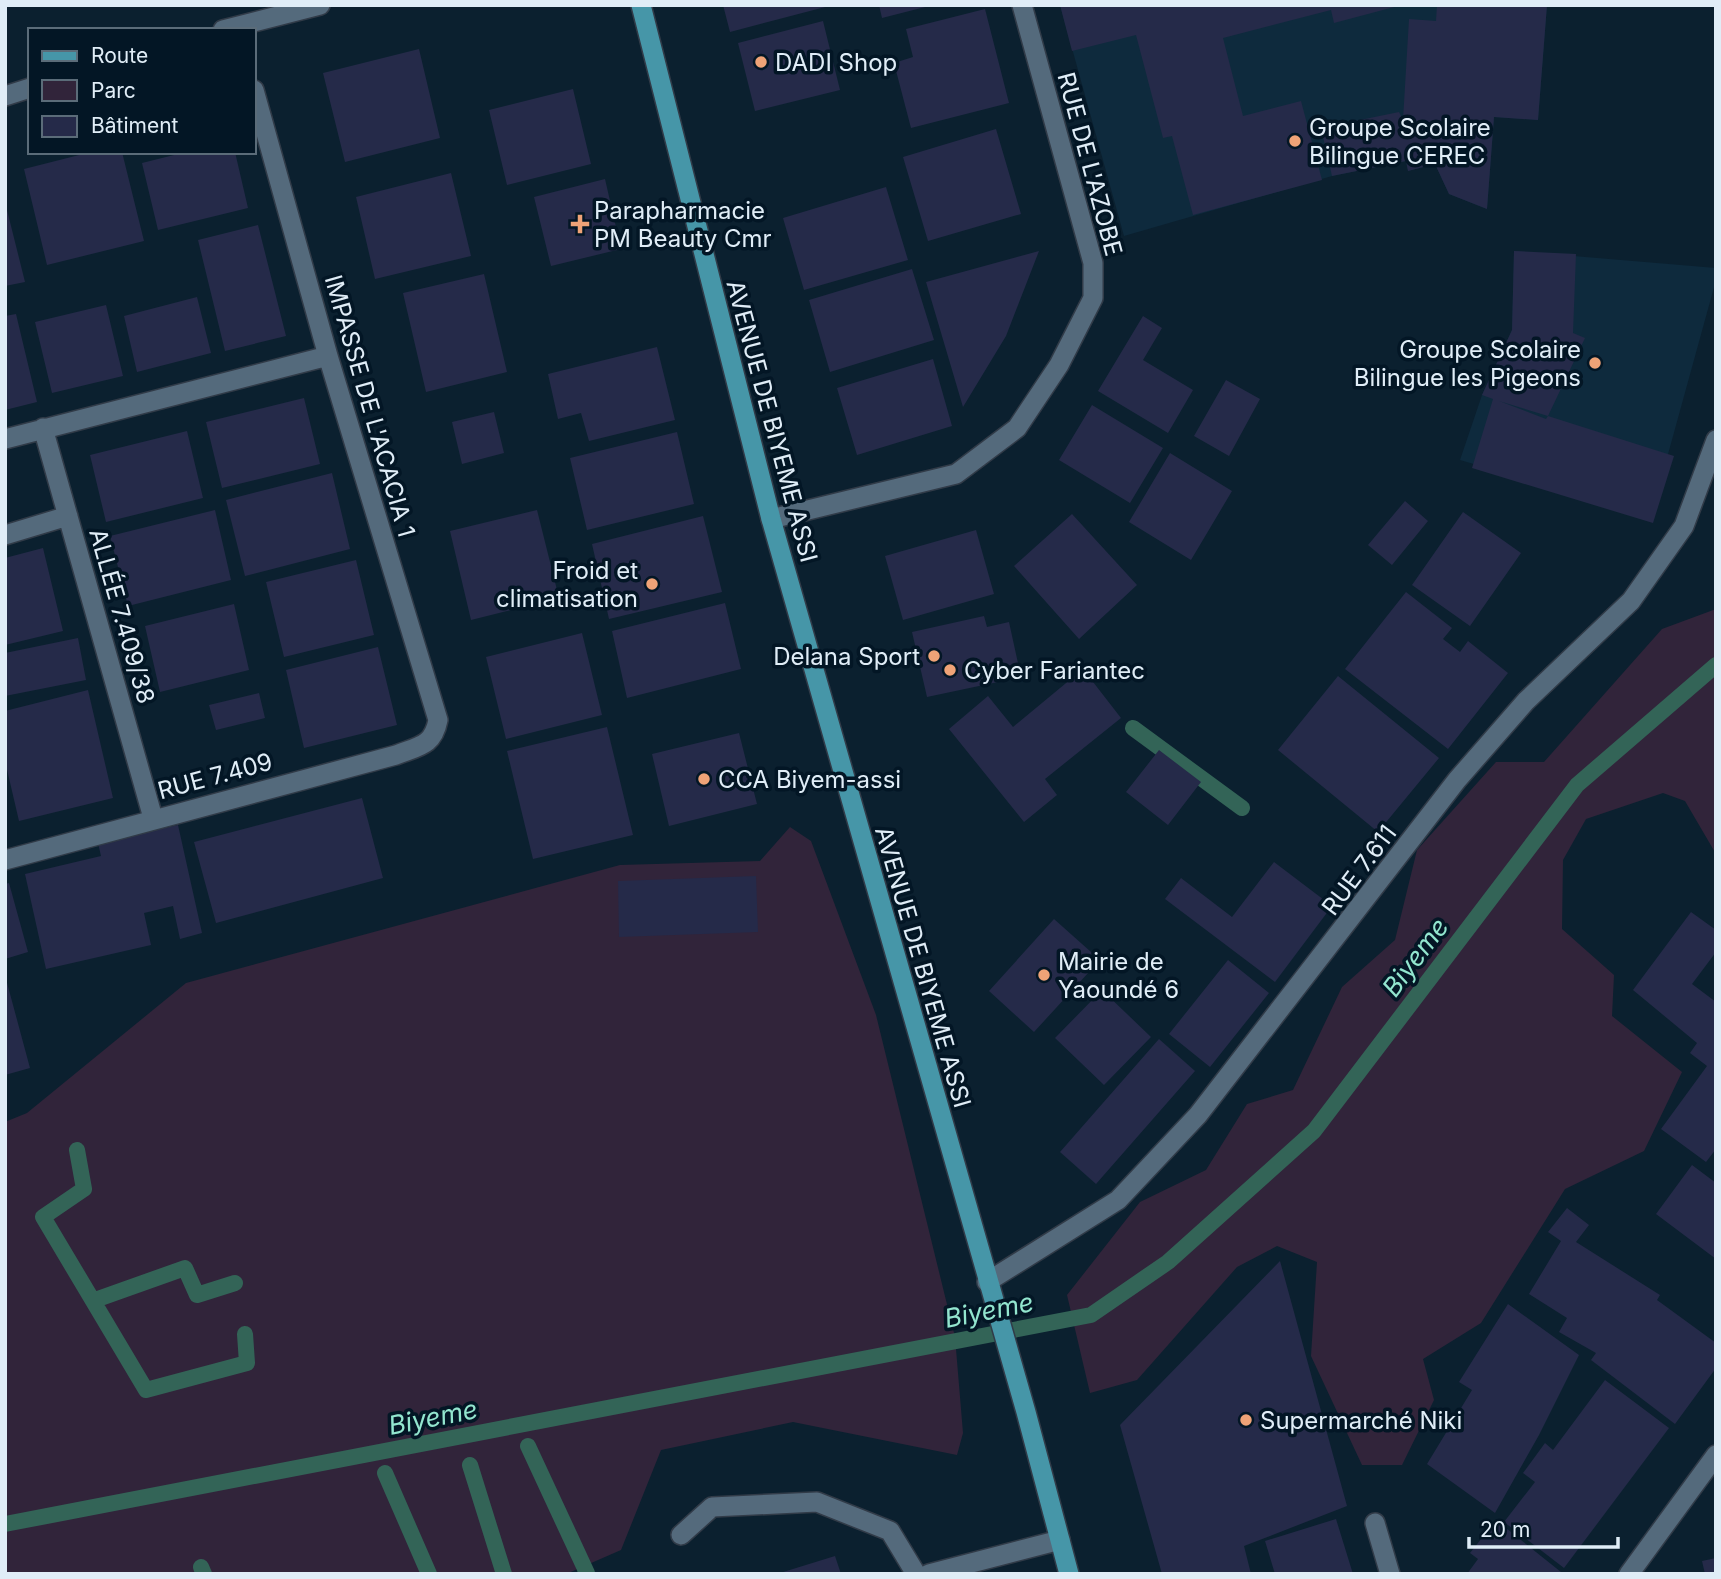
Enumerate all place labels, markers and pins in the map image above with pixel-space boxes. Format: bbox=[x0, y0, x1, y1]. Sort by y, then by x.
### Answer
place label: DADI Shop bbox=[775, 48, 897, 77]
marker: DADI Shop bbox=[753, 54, 769, 70]
place label: Groupe Scolaire Bilingue CEREC bbox=[1309, 113, 1491, 170]
marker: Groupe Scolaire Bilingue CEREC bbox=[1287, 133, 1303, 149]
place label: Parapharmacie PM Beauty Cmr bbox=[594, 196, 772, 253]
marker: Parapharmacie PM Beauty Cmr bbox=[572, 216, 588, 232]
place label: Groupe Scolaire Bilingue les Pigeons bbox=[1354, 335, 1581, 392]
marker: Groupe Scolaire Bilingue les Pigeons bbox=[1587, 355, 1603, 371]
place label: Froid et climatisation bbox=[496, 556, 638, 613]
marker: Froid et climatisation bbox=[644, 576, 660, 592]
place label: Delana Sport bbox=[773, 642, 920, 671]
marker: Delana Sport bbox=[926, 648, 942, 664]
place label: Cyber Fariantec bbox=[964, 656, 1145, 685]
marker: Cyber Fariantec bbox=[942, 662, 958, 678]
place label: CCA Biyem-assi bbox=[718, 765, 901, 794]
marker: CCA Biyem-assi bbox=[696, 771, 712, 787]
place label: Mairie de Yaoundé 6 bbox=[1058, 947, 1179, 1004]
marker: Mairie de Yaoundé 6 bbox=[1036, 967, 1052, 983]
place label: Supermarché Niki bbox=[1260, 1406, 1462, 1435]
marker: Supermarché Niki bbox=[1238, 1412, 1254, 1428]

